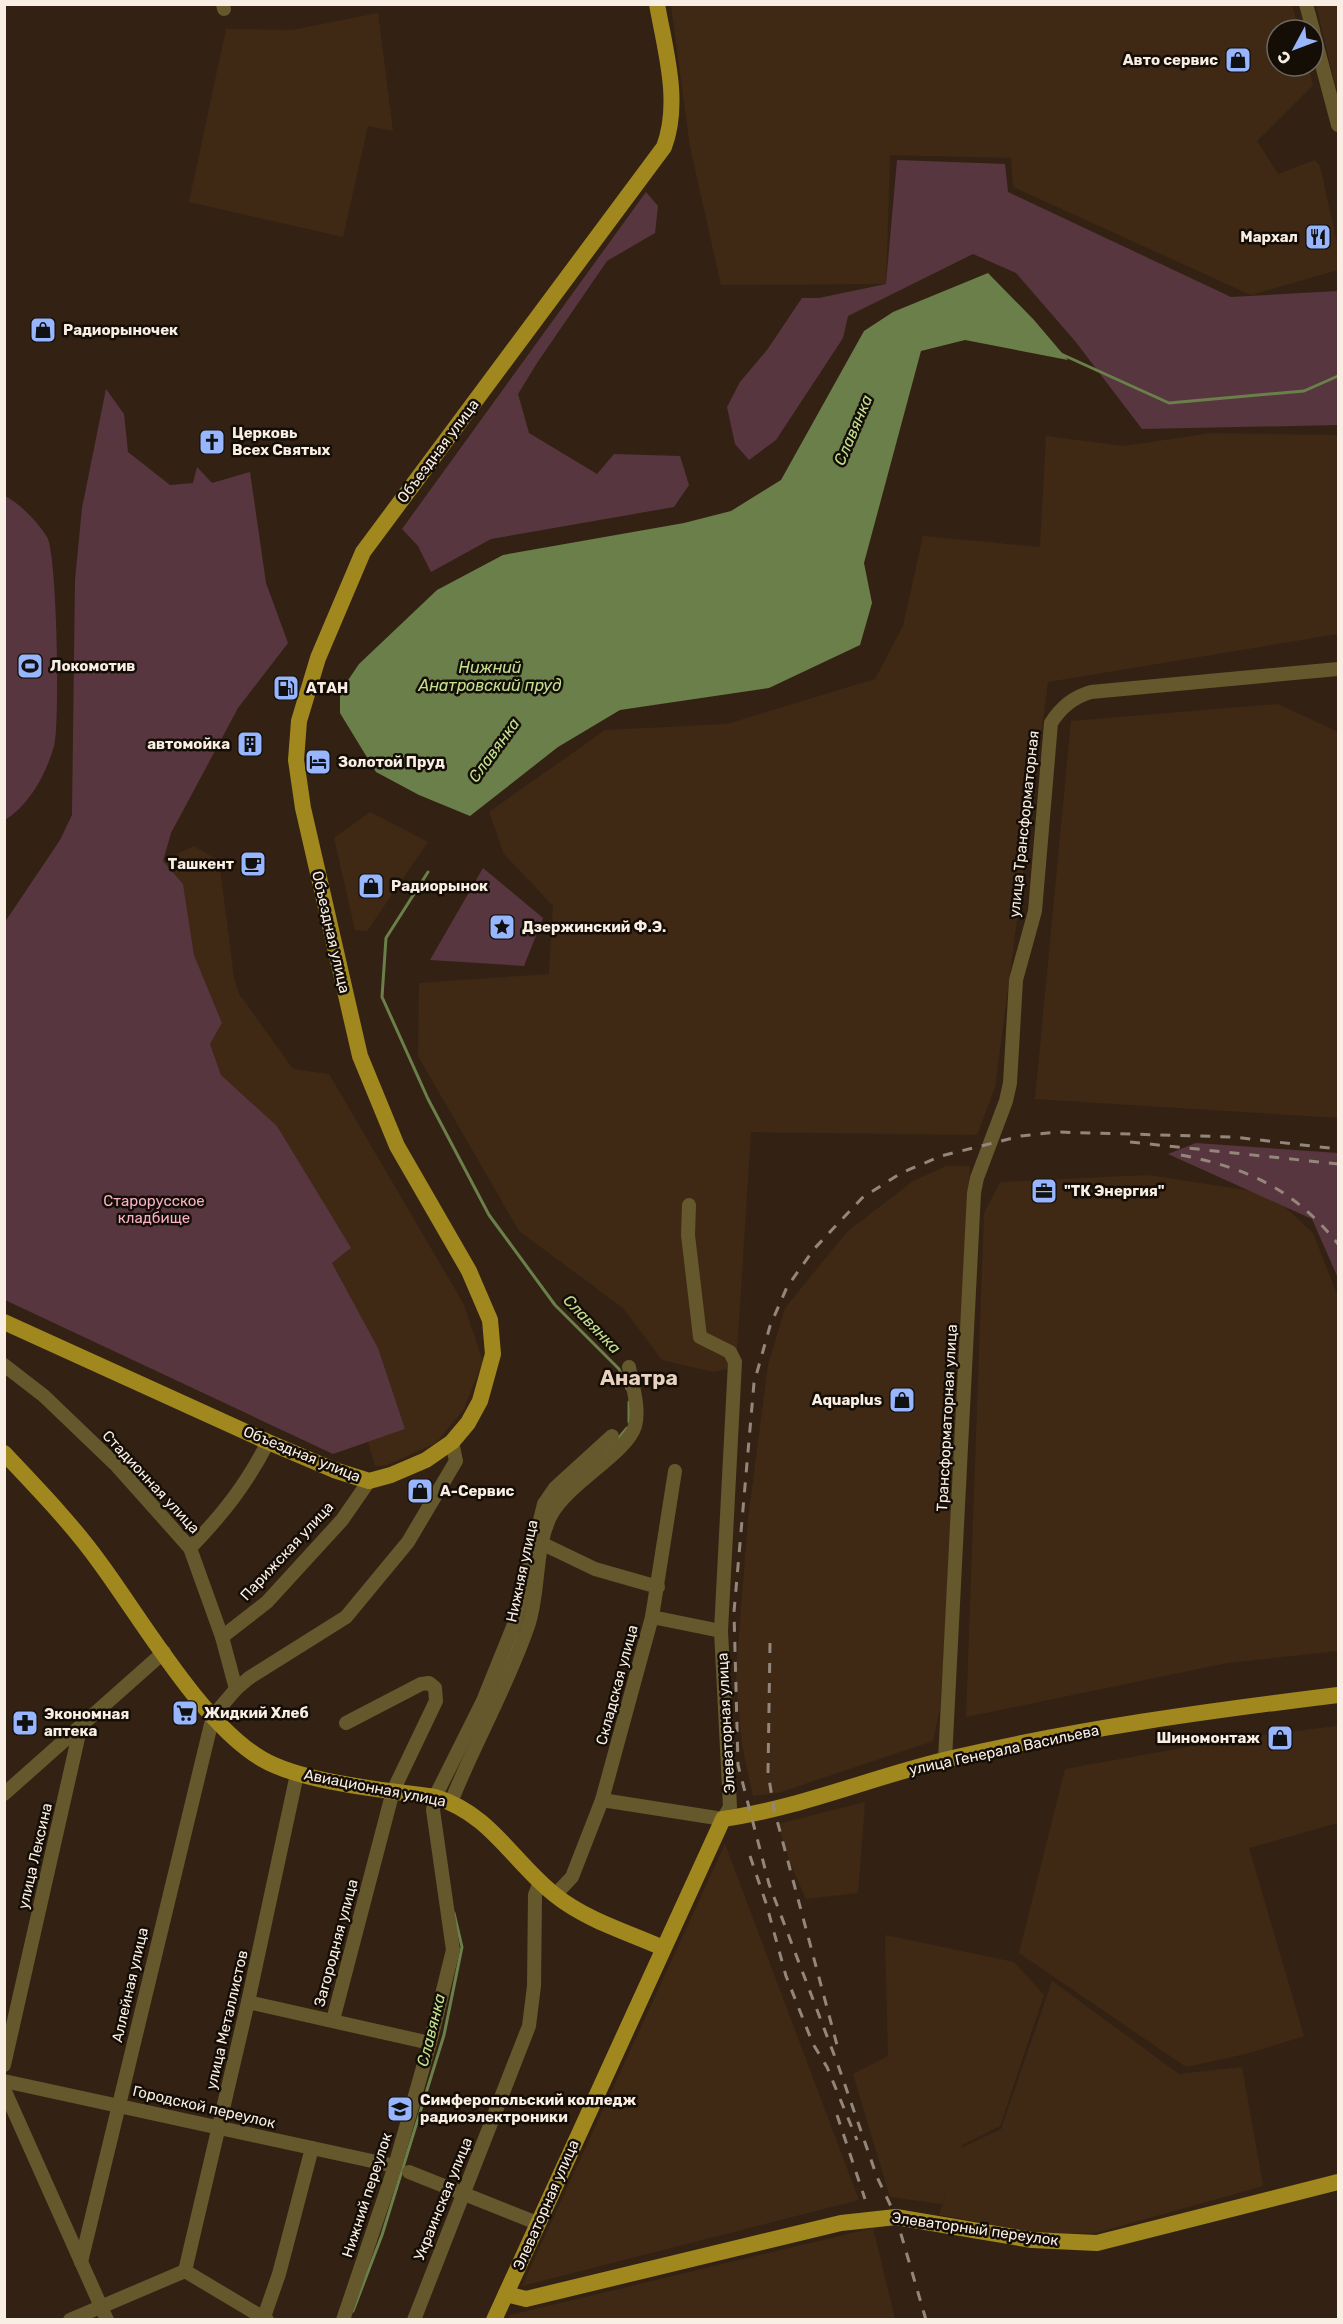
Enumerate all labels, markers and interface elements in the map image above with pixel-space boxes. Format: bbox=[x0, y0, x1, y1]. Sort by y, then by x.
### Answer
north arrow bbox=[1265, 18, 1325, 78]
shop icon: Авто сервис bbox=[1223, 45, 1253, 75]
text: С bbox=[1273, 47, 1295, 68]
place label: Авто сервис bbox=[1123, 51, 1218, 69]
restaurant icon: Мархал bbox=[1303, 222, 1333, 252]
place label: Мархал bbox=[1240, 228, 1298, 246]
shop icon: Радиорыночек bbox=[28, 315, 58, 345]
place label: Радиорыночек bbox=[63, 321, 178, 339]
water label: Славянка bbox=[830, 392, 876, 468]
street label: Объездная улица bbox=[393, 396, 483, 506]
place label: Церковь Всех Святых bbox=[232, 424, 331, 459]
church icon: Церковь Всех Святых bbox=[197, 427, 227, 457]
sports icon: Локомотив bbox=[15, 651, 45, 681]
place label: Локомотив bbox=[50, 657, 135, 675]
water label: Нижний Анатровский пруд bbox=[417, 658, 562, 695]
fuel station icon: АТАН bbox=[271, 673, 301, 703]
place label: АТАН bbox=[306, 679, 348, 697]
water label: Славянка bbox=[464, 714, 524, 786]
building icon: автомойка bbox=[235, 729, 265, 759]
street label: улица Трансформаторная bbox=[1005, 730, 1043, 918]
place label: автомойка bbox=[147, 735, 230, 753]
hotel icon: Золотой Пруд bbox=[303, 747, 333, 777]
place label: Золотой Пруд bbox=[338, 753, 445, 771]
cafe icon: Ташкент bbox=[238, 849, 268, 879]
place label: Ташкент bbox=[168, 855, 235, 873]
street label: Объездная улица bbox=[308, 869, 354, 995]
shop icon: Радиорынок bbox=[356, 871, 386, 901]
place label: Радиорынок bbox=[391, 877, 488, 895]
place icon: Дзержинский Ф.Э. bbox=[487, 912, 517, 942]
place label: Дзержинский Ф.Э. bbox=[522, 918, 666, 936]
office icon: "ТК Энергия" bbox=[1029, 1176, 1059, 1206]
place label: "ТК Энергия" bbox=[1064, 1182, 1165, 1200]
park label: Старорусское кладбище bbox=[103, 1192, 205, 1227]
water label: Славянка bbox=[559, 1291, 625, 1357]
street label: Трансформаторная улица bbox=[933, 1324, 961, 1512]
district label: Анатра bbox=[600, 1365, 678, 1390]
shop icon: Aquaplus bbox=[887, 1385, 917, 1415]
place label: Aquaplus bbox=[812, 1391, 882, 1409]
street label: Объездная улица bbox=[241, 1422, 363, 1486]
street label: Стадионная улица bbox=[99, 1427, 203, 1537]
shop icon: А-Сервис bbox=[405, 1476, 435, 1506]
place label: А-Сервис bbox=[440, 1482, 514, 1500]
street label: Парижская улица bbox=[237, 1498, 337, 1604]
street label: Нижняя улица bbox=[502, 1518, 542, 1624]
street label: Складская улица bbox=[592, 1623, 642, 1747]
street label: Элеваторная улица bbox=[713, 1652, 739, 1794]
supermarket icon: Жидкий Хлеб bbox=[170, 1698, 200, 1728]
place label: Жидкий Хлеб bbox=[204, 1704, 309, 1722]
place label: Экономная аптека bbox=[44, 1705, 129, 1740]
pharmacy icon: Экономная аптека bbox=[10, 1708, 40, 1738]
street label: улица Генерала Васильева bbox=[907, 1721, 1101, 1779]
shop icon: Шиномонтаж bbox=[1265, 1723, 1295, 1753]
place label: Шиномонтаж bbox=[1156, 1729, 1260, 1747]
street label: Авиационная улица bbox=[302, 1765, 448, 1811]
street label: улица Лексина bbox=[14, 1801, 56, 1911]
street label: Загородняя улица bbox=[310, 1877, 362, 2009]
street label: Аллейная улица bbox=[108, 1926, 152, 2044]
street label: улица Металлистов bbox=[202, 1948, 252, 2092]
water label: Славянка bbox=[413, 1992, 449, 2068]
street label: Городской переулок bbox=[131, 2082, 277, 2132]
place label: Симферопольский колледж радиоэлектроники bbox=[420, 2091, 636, 2126]
school or university icon: Симферопольский колледж радиоэлектроники bbox=[385, 2094, 415, 2124]
street label: Нижний переулок bbox=[338, 2130, 396, 2260]
street label: Украинская улица bbox=[410, 2135, 476, 2263]
street label: Элеваторная улица bbox=[509, 2137, 583, 2273]
street label: Элеваторный переулок bbox=[890, 2208, 1060, 2250]

